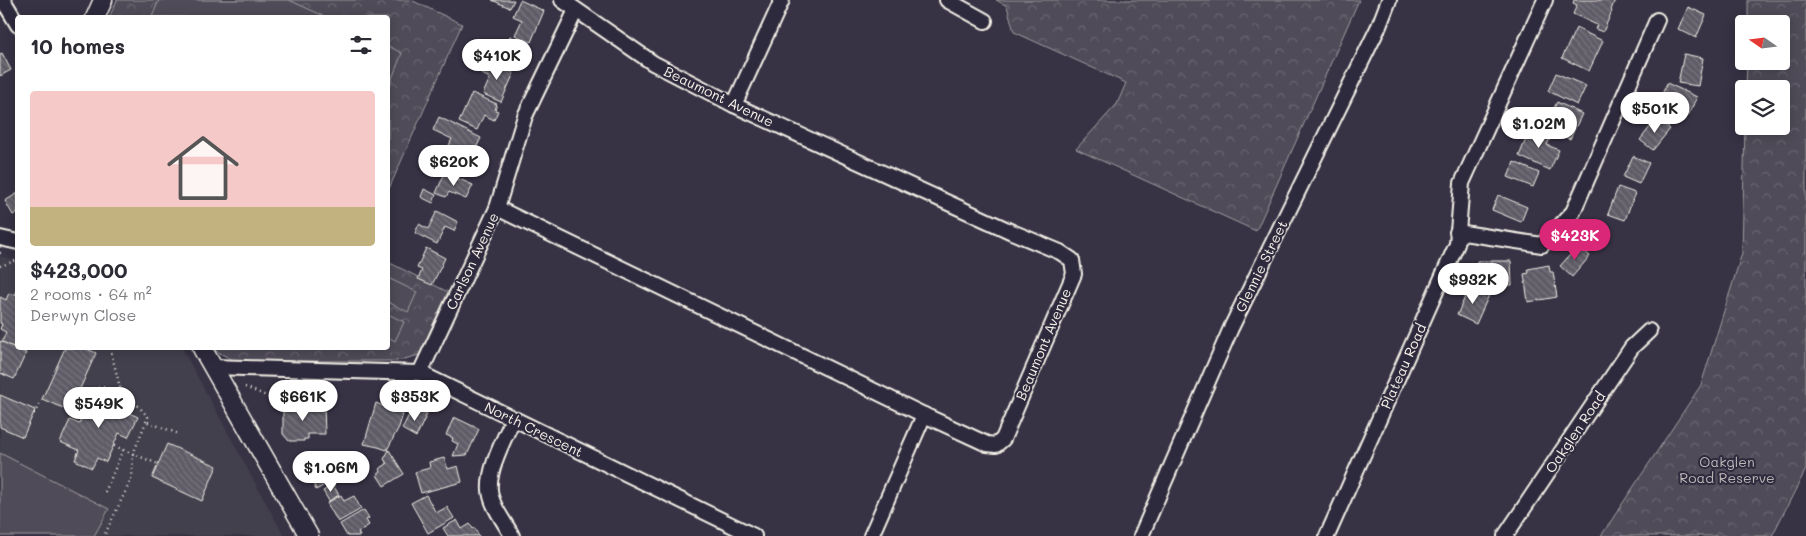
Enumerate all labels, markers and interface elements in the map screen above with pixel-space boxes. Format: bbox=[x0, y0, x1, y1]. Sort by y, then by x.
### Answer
north arrow bbox=[1735, 15, 1790, 70]
map controls bbox=[1735, 15, 1790, 135]
icon: filters bbox=[347, 31, 375, 59]
text: 10 homes bbox=[30, 32, 125, 59]
pin: $410K bbox=[462, 38, 532, 81]
text: $410K bbox=[473, 44, 521, 65]
street label: Beaumont Avenue bbox=[661, 61, 777, 131]
button: layers bbox=[1735, 80, 1790, 135]
pin: $501K bbox=[1620, 92, 1690, 134]
text: $501K bbox=[1631, 97, 1679, 118]
pin: $1.02M bbox=[1498, 106, 1580, 149]
text: $1.02M bbox=[1512, 112, 1566, 133]
icon: home bbox=[158, 123, 248, 213]
pin: $620K bbox=[419, 144, 489, 187]
text: $620K bbox=[429, 150, 479, 171]
street label: Carlson Avenue bbox=[441, 209, 503, 313]
street label: Glennie Street bbox=[1231, 217, 1291, 315]
pin: $423K bbox=[1540, 218, 1610, 261]
text: $423K bbox=[1550, 224, 1600, 245]
text: $423,000 bbox=[30, 256, 128, 283]
pin: $932K bbox=[1438, 262, 1508, 305]
text: $932K bbox=[1449, 268, 1497, 289]
text: 2 rooms · 64 m² bbox=[30, 283, 152, 304]
street label: Beaumont Avenue bbox=[1011, 285, 1075, 403]
text: Derwyn Close bbox=[30, 304, 136, 325]
street label: Plateau Road bbox=[1376, 320, 1430, 412]
pin: $661K bbox=[268, 380, 338, 422]
pin: $353K bbox=[380, 380, 450, 422]
text: $661K bbox=[280, 385, 326, 406]
text: $353K bbox=[391, 385, 439, 406]
pin: $549K bbox=[64, 386, 134, 429]
street label: Oakglen Road bbox=[1541, 387, 1609, 477]
text: $549K bbox=[74, 392, 124, 413]
street label: North Crescent bbox=[482, 397, 586, 461]
pin: $1.06M bbox=[290, 450, 372, 493]
park label: Oakglen Road Reserve bbox=[1679, 452, 1775, 487]
text: $1.06M bbox=[304, 456, 358, 477]

